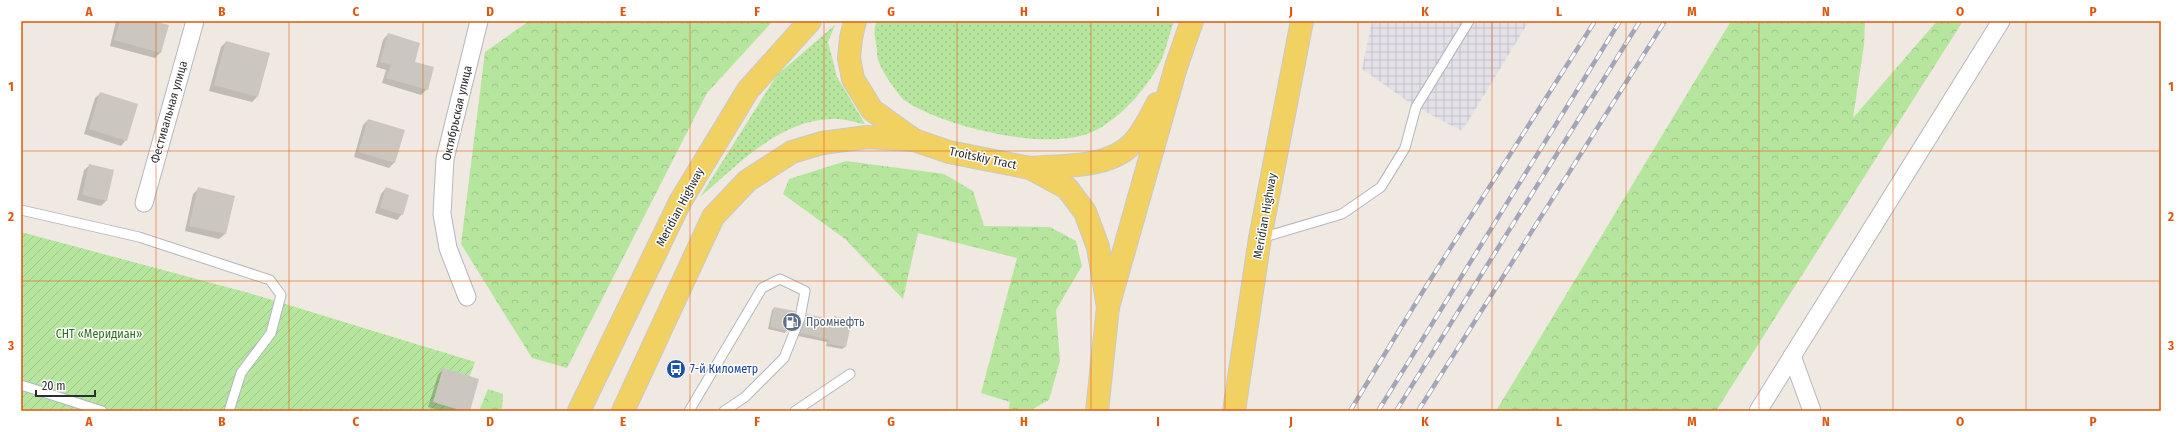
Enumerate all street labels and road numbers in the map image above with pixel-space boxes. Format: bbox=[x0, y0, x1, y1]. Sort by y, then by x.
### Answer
street label: Фестивальная улица bbox=[148, 59, 190, 165]
street label: Октябрьская улица bbox=[439, 64, 475, 162]
street label: Troitskiy Tract bbox=[948, 144, 1018, 172]
street label: Meridian Highway bbox=[653, 165, 707, 249]
street label: Meridian Highway bbox=[1251, 171, 1280, 260]

